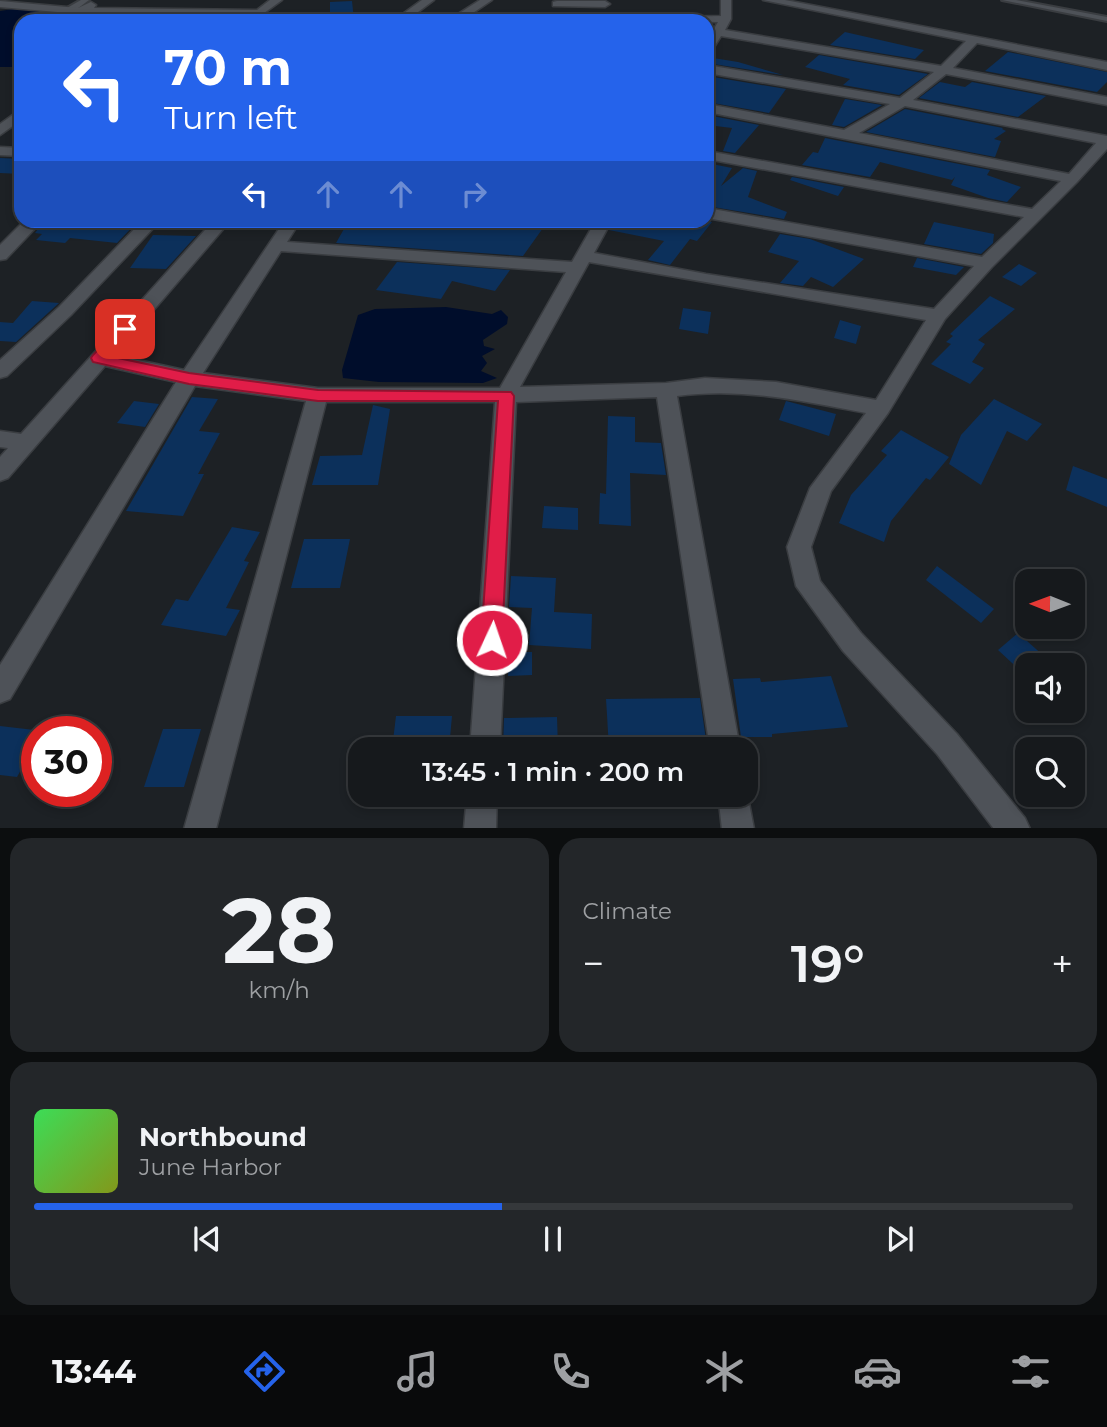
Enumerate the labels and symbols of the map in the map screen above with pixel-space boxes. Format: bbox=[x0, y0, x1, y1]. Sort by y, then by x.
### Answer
pin bbox=[95, 299, 155, 359]
north arrow bbox=[1015, 569, 1085, 639]
position arrow bbox=[455, 603, 529, 677]
speed limit sign: 30 bbox=[21, 716, 112, 807]

